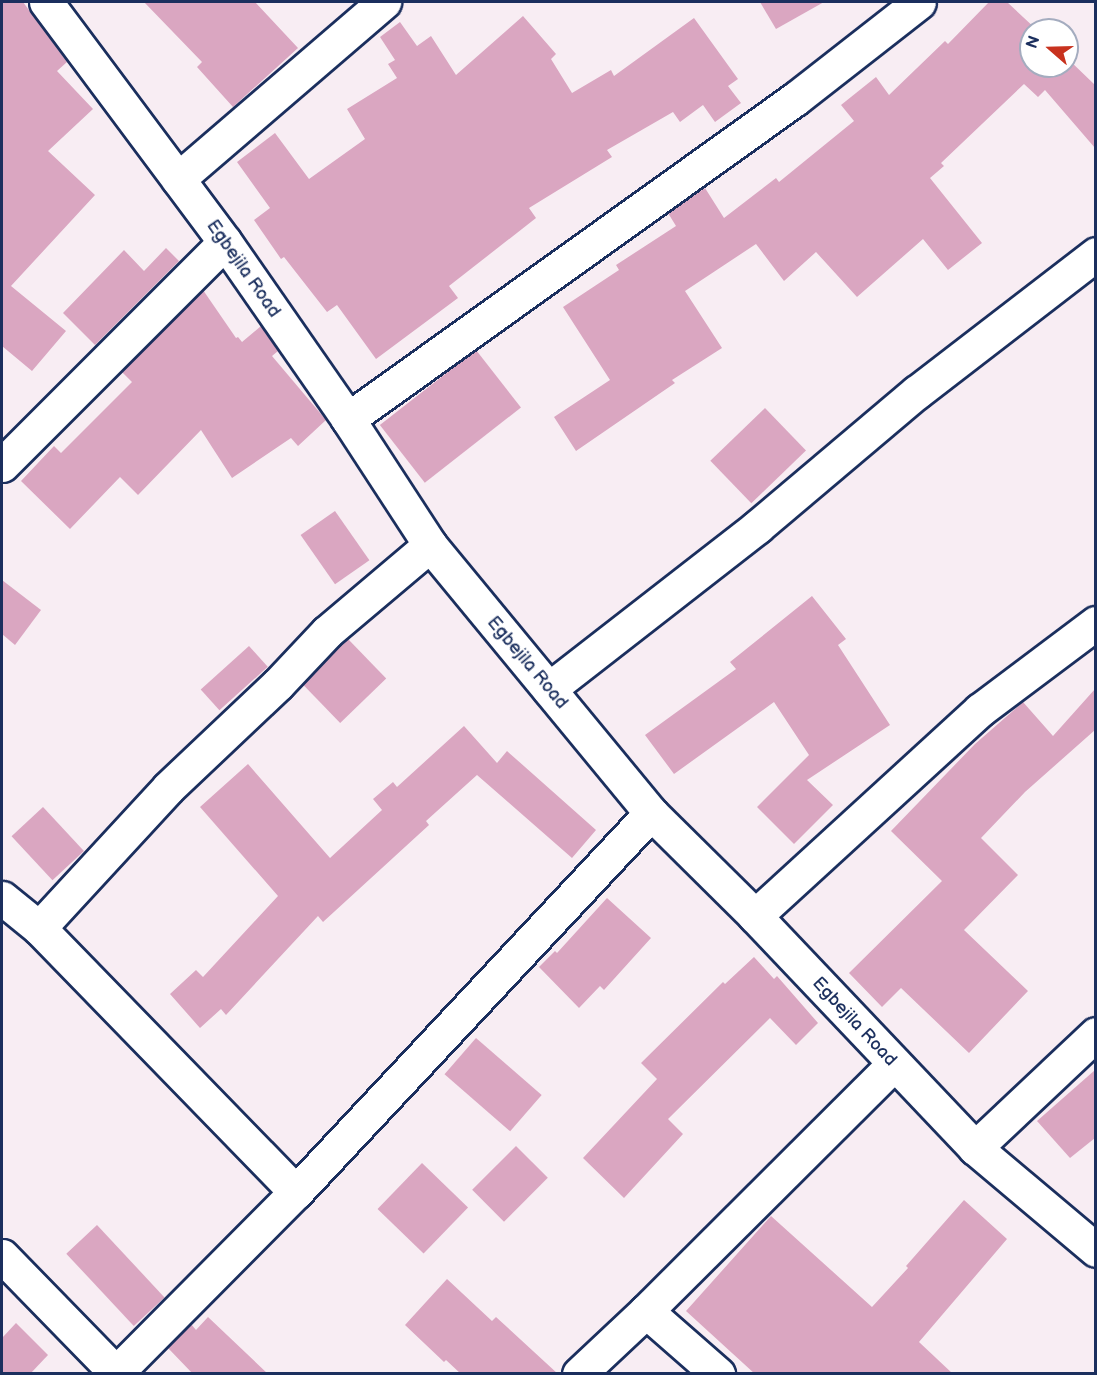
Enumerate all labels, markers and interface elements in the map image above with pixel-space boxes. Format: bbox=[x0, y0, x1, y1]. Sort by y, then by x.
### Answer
north arrow bbox=[1019, 18, 1079, 78]
text: N bbox=[1023, 33, 1044, 51]
street label: Egbejila Road bbox=[201, 216, 285, 322]
street label: Egbejila Road bbox=[482, 612, 572, 714]
street label: Egbejila Road bbox=[807, 973, 901, 1071]

